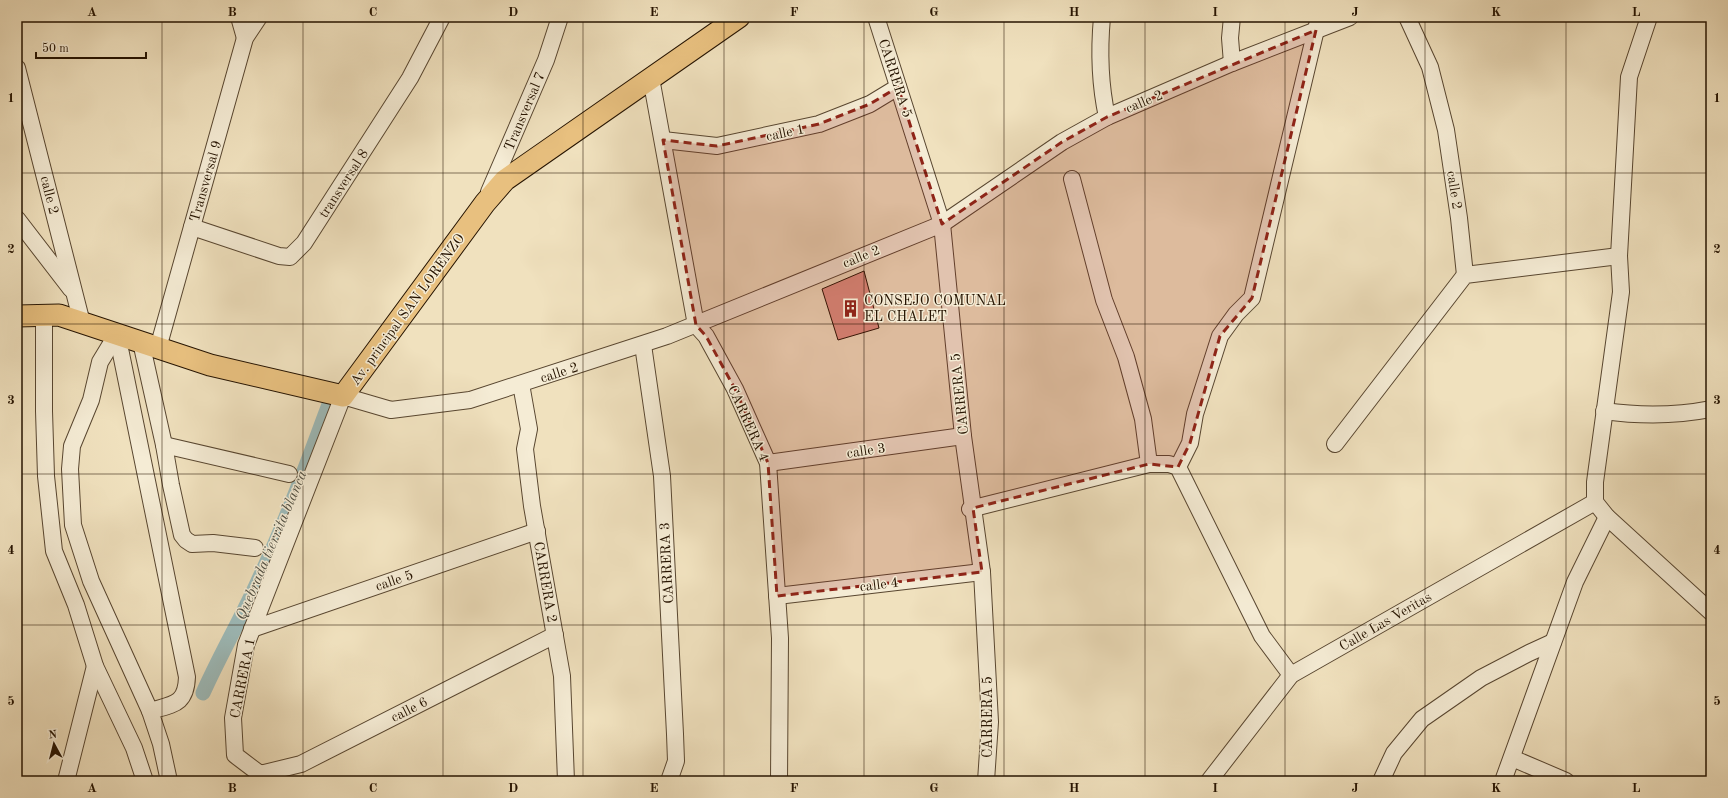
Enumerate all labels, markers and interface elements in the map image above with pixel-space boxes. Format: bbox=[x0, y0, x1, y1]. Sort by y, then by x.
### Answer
text: A bbox=[87, 6, 97, 19]
text: B bbox=[227, 6, 237, 19]
text: C bbox=[369, 6, 377, 19]
text: D bbox=[508, 6, 518, 19]
text: E bbox=[650, 6, 659, 19]
text: F bbox=[790, 6, 799, 19]
text: G bbox=[929, 6, 939, 19]
text: H bbox=[1069, 6, 1080, 19]
text: I bbox=[1212, 6, 1218, 19]
text: J bbox=[1351, 6, 1359, 19]
text: K bbox=[1491, 6, 1501, 19]
text: L bbox=[1632, 6, 1641, 19]
scale bar bbox=[36, 34, 146, 60]
street label: CARRERA 5 bbox=[876, 37, 914, 119]
text: 50 m bbox=[42, 42, 69, 55]
street label: Transversal 7 bbox=[502, 70, 548, 153]
street label: calle 2 bbox=[1124, 88, 1165, 116]
text: 1 bbox=[7, 92, 15, 105]
text: 1 bbox=[1713, 92, 1721, 105]
street label: calle 1 bbox=[765, 122, 806, 144]
street label: Transversal 9 bbox=[188, 139, 224, 224]
street label: transversal 8 bbox=[316, 147, 371, 220]
street label: calle 2 bbox=[1444, 170, 1464, 211]
street label: calle 2 bbox=[38, 175, 61, 216]
street label: Av. principal SAN LORENZO bbox=[348, 231, 468, 388]
text: 2 bbox=[7, 243, 15, 256]
street label: calle 2 bbox=[841, 243, 882, 271]
text: 2 bbox=[1713, 243, 1721, 256]
place label: CONSEJO COMUNAL EL CHALET bbox=[864, 294, 1006, 324]
building icon: CONSEJO COMUNAL EL CHALET bbox=[841, 298, 861, 318]
street label: CARRERA 5 bbox=[949, 352, 971, 435]
street label: calle 2 bbox=[539, 360, 580, 386]
street label: CARRERA 4 bbox=[725, 383, 771, 464]
text: 3 bbox=[7, 394, 15, 407]
text: 3 bbox=[1713, 394, 1721, 407]
street label: calle 3 bbox=[846, 441, 886, 461]
water label: Quebrada tierrita blanca bbox=[234, 469, 311, 623]
street label: CARRERA 3 bbox=[658, 522, 676, 604]
street label: CARRERA 2 bbox=[531, 541, 559, 624]
text: 4 bbox=[7, 544, 15, 557]
text: 4 bbox=[1713, 544, 1721, 557]
street label: calle 5 bbox=[374, 568, 415, 594]
street label: calle 4 bbox=[859, 576, 899, 594]
street label: Calle Las Veritas bbox=[1337, 590, 1434, 654]
street label: CARRERA 1 bbox=[228, 637, 258, 720]
street label: CARRERA 5 bbox=[981, 676, 995, 758]
text: 5 bbox=[7, 695, 15, 708]
street label: calle 6 bbox=[389, 695, 430, 725]
text: 5 bbox=[1713, 695, 1721, 708]
north arrow bbox=[34, 724, 74, 764]
text: N bbox=[48, 730, 58, 742]
text: A bbox=[87, 782, 97, 795]
text: B bbox=[227, 782, 237, 795]
text: C bbox=[369, 782, 377, 795]
text: D bbox=[508, 782, 518, 795]
text: E bbox=[650, 782, 659, 795]
text: F bbox=[790, 782, 799, 795]
text: G bbox=[929, 782, 939, 795]
text: H bbox=[1069, 782, 1080, 795]
text: I bbox=[1212, 782, 1218, 795]
text: J bbox=[1351, 782, 1359, 795]
text: K bbox=[1491, 782, 1501, 795]
text: L bbox=[1632, 782, 1641, 795]

